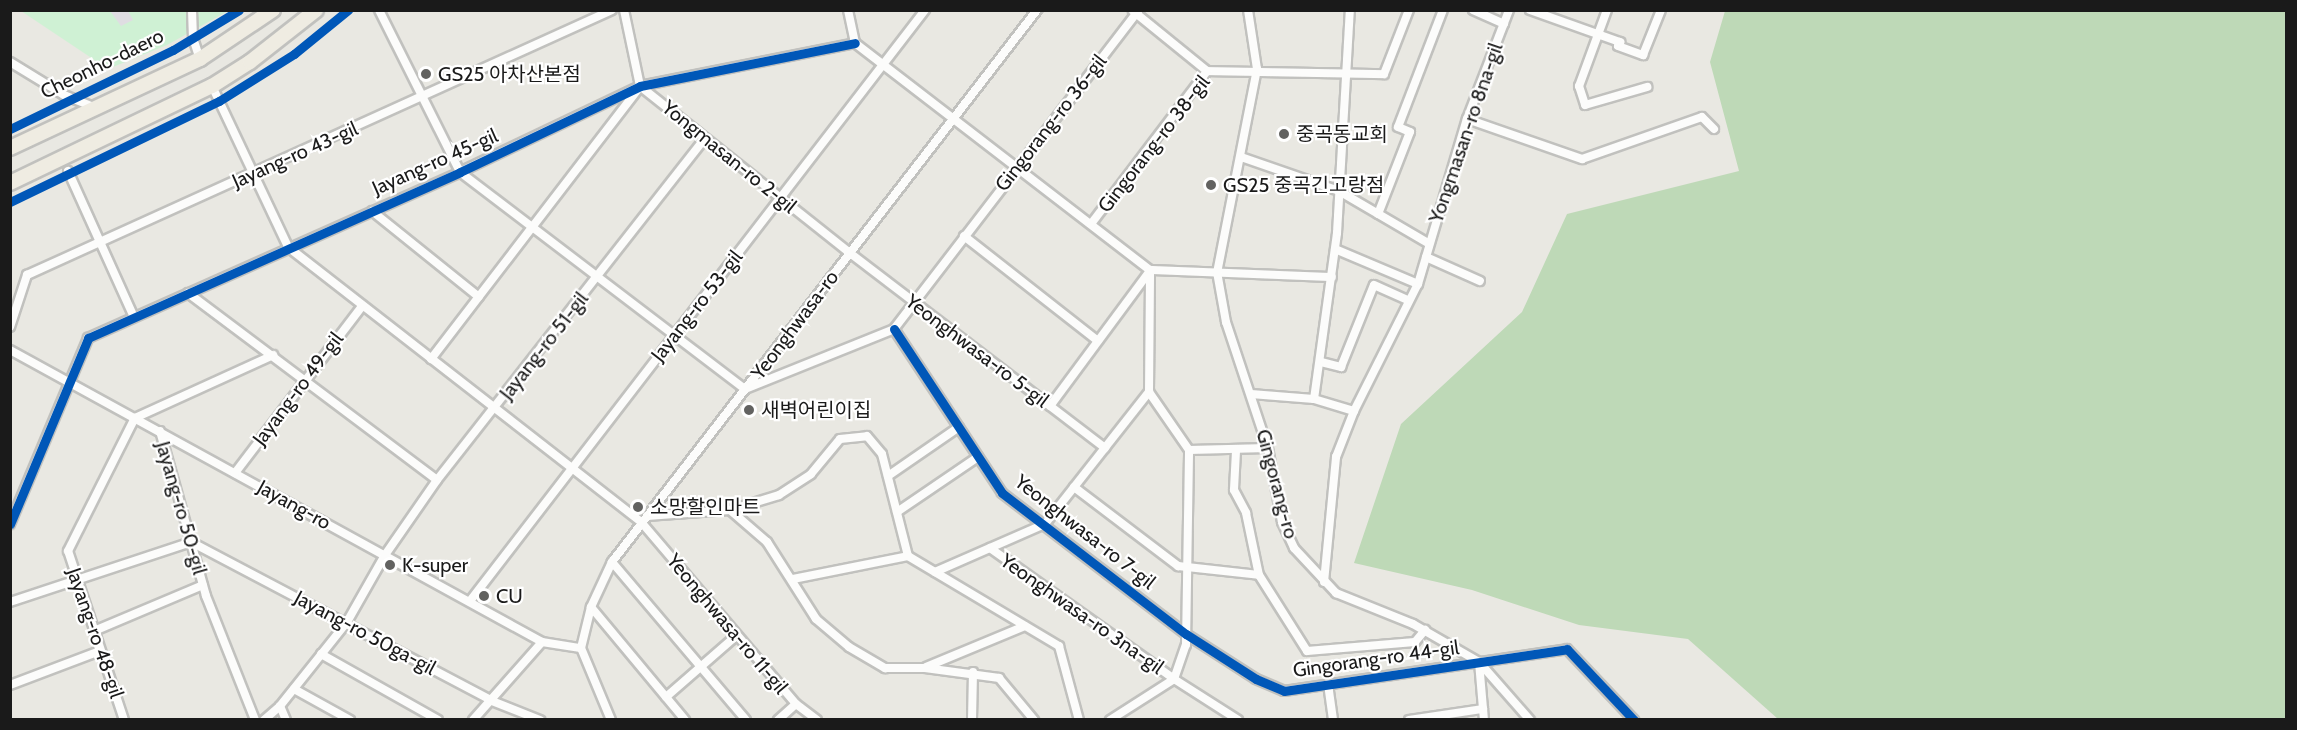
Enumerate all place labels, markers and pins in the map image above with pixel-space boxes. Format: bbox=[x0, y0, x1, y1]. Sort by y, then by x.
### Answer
place label: GS25 아차산본점 bbox=[438, 62, 581, 86]
marker: GS25 아차산본점 bbox=[419, 67, 433, 81]
place label: 중곡동교회 bbox=[1296, 122, 1388, 146]
marker: 중곡동교회 bbox=[1277, 127, 1291, 141]
place label: GS25 중곡긴고랑점 bbox=[1223, 173, 1384, 197]
marker: GS25 중곡긴고랑점 bbox=[1204, 178, 1218, 192]
place label: 새벽어린이집 bbox=[761, 398, 871, 422]
marker: 새벽어린이집 bbox=[742, 403, 756, 417]
place label: 소망할인마트 bbox=[650, 495, 760, 519]
marker: 소망할인마트 bbox=[631, 500, 645, 514]
place label: K-super bbox=[402, 553, 468, 577]
marker: K-super bbox=[383, 558, 397, 572]
place label: CU bbox=[496, 584, 523, 608]
marker: CU bbox=[477, 589, 491, 603]

